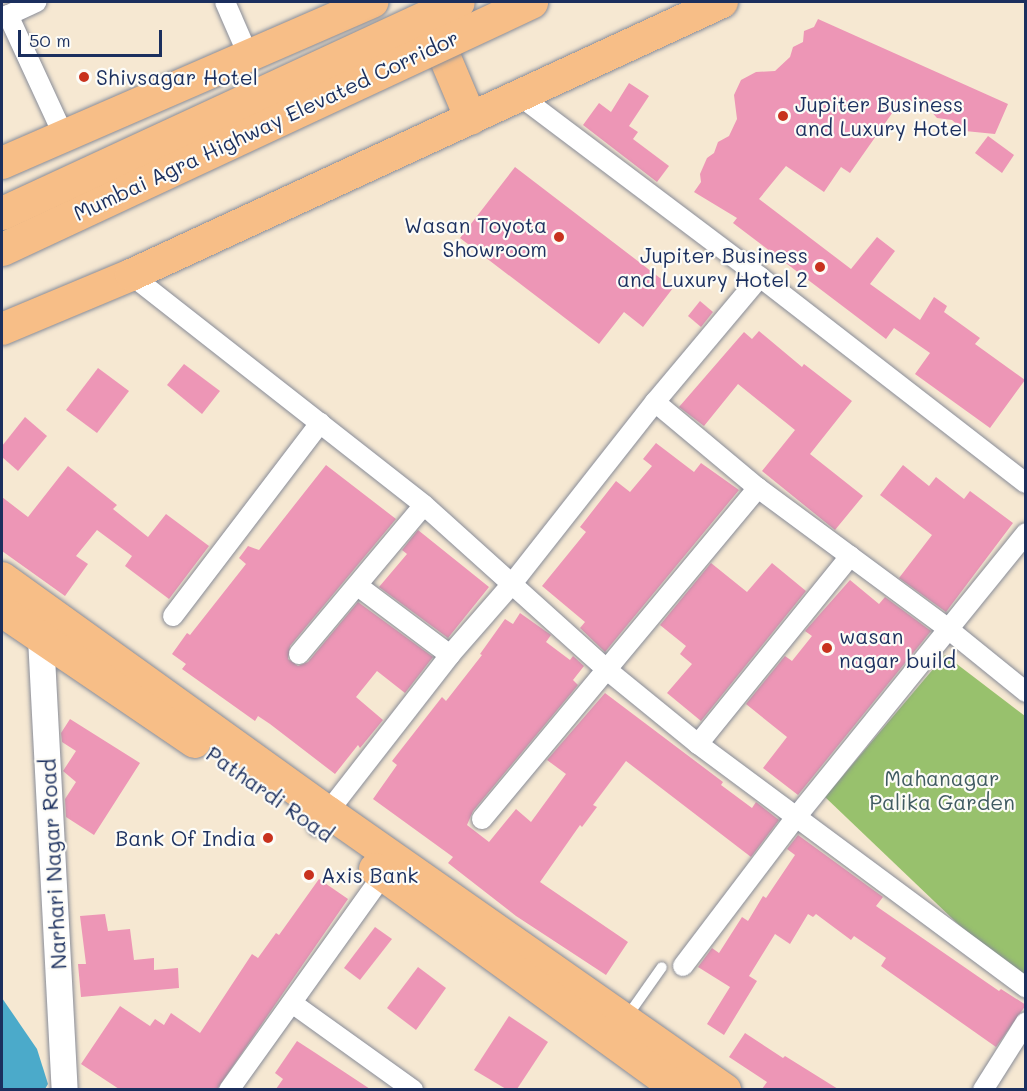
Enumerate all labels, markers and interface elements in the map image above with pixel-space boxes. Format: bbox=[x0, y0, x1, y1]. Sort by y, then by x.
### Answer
scale bar bbox=[21, 18, 165, 56]
street label: Mumbai Agra Highway Elevated Corridor bbox=[69, 24, 463, 226]
text: 50 m bbox=[29, 28, 71, 52]
place label: Shivsagar Hotel bbox=[96, 64, 258, 90]
marker: Shivsagar Hotel bbox=[77, 70, 91, 84]
place label: Jupiter Business and Luxury Hotel bbox=[795, 91, 968, 141]
marker: Jupiter Business and Luxury Hotel bbox=[776, 109, 790, 123]
place label: Wasan Toyota Showroom bbox=[404, 212, 547, 262]
marker: Wasan Toyota Showroom bbox=[552, 230, 566, 244]
place label: Jupiter Business and Luxury Hotel 2 bbox=[617, 242, 808, 292]
marker: Jupiter Business and Luxury Hotel 2 bbox=[813, 260, 827, 274]
place label: wasan nagar build bbox=[839, 623, 956, 673]
marker: wasan nagar build bbox=[820, 641, 834, 655]
street label: Pathardi Road bbox=[202, 741, 338, 847]
street label: Narhari Nagar Road bbox=[35, 758, 71, 970]
park label: Mahanagar Palika Garden bbox=[869, 765, 1015, 815]
place label: Bank Of India bbox=[115, 825, 256, 851]
marker: Bank Of India bbox=[261, 831, 275, 845]
place label: Axis Bank bbox=[321, 862, 418, 888]
marker: Axis Bank bbox=[302, 868, 316, 882]

